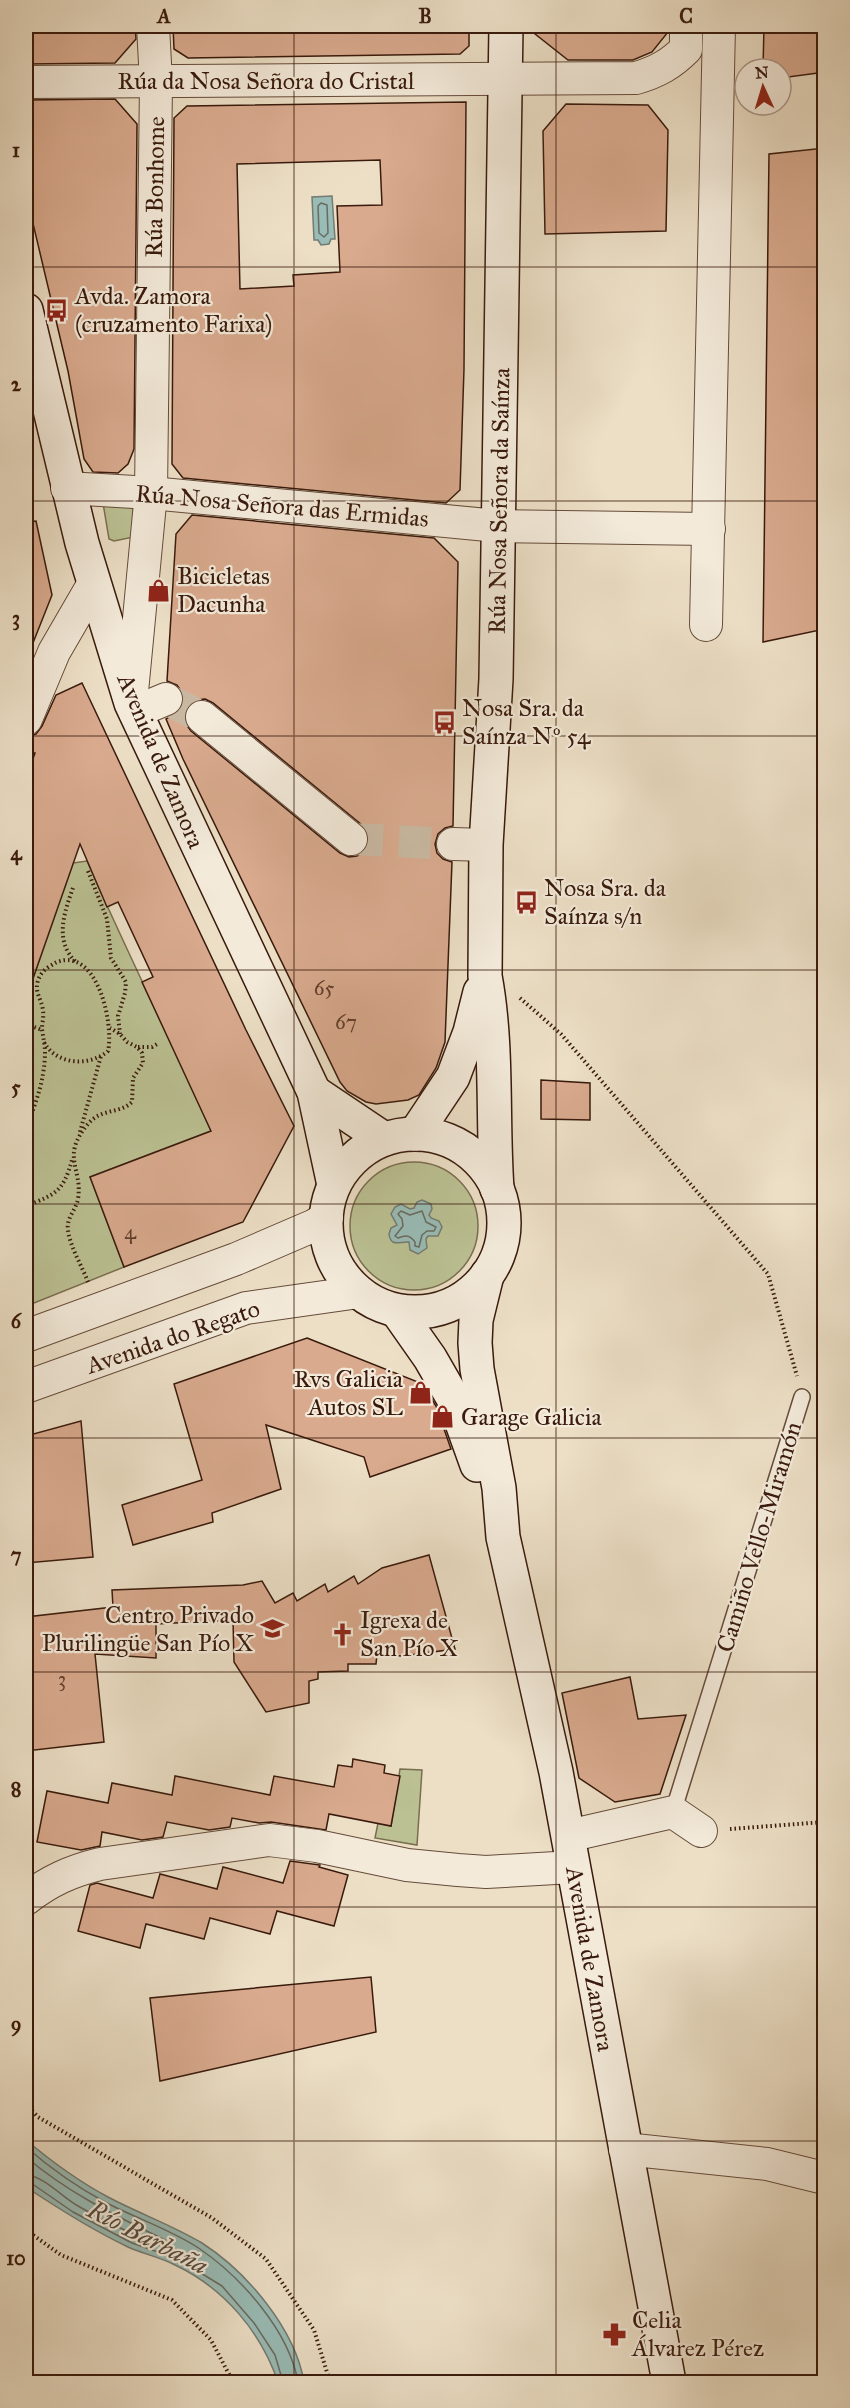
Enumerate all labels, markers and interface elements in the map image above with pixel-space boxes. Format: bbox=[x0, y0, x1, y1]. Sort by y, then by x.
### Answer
text: A bbox=[155, 4, 171, 28]
text: B bbox=[418, 4, 432, 28]
text: C bbox=[679, 4, 693, 28]
north arrow bbox=[733, 57, 793, 117]
text: N bbox=[755, 63, 770, 82]
street label: Rúa da Nosa Señora do Cristal bbox=[117, 66, 415, 96]
street label: Rúa Bonhome bbox=[139, 116, 171, 258]
text: 1 bbox=[12, 138, 20, 162]
place label: Avda. Zamora (cruzamento Farixa) bbox=[74, 281, 272, 339]
bus stop icon: Avda. Zamora (cruzamento Farixa) bbox=[44, 297, 70, 323]
street label: Rúa Nosa Señora da Saínza bbox=[482, 367, 516, 634]
text: 2 bbox=[11, 372, 22, 396]
street label: Rúa Nosa Señora das Ermidas bbox=[134, 478, 430, 534]
place label: Bicicletas Dacunha bbox=[177, 561, 270, 619]
shop icon: Bicicletas Dacunha bbox=[146, 577, 172, 603]
text: 3 bbox=[12, 606, 20, 631]
street label: Avenida de Zamora bbox=[110, 668, 212, 854]
place label: Nosa Sra. da Saínza Nº 54 bbox=[462, 693, 591, 751]
bus stop icon: Nosa Sra. da Saínza Nº 54 bbox=[431, 709, 457, 735]
text: 4 bbox=[10, 841, 22, 866]
place label: Nosa Sra. da Saínza s/n bbox=[544, 873, 667, 931]
bus stop icon: Nosa Sra. da Saínza s/n bbox=[513, 889, 539, 915]
house number: 65 bbox=[314, 975, 335, 1001]
house number: 67 bbox=[335, 1009, 357, 1035]
text: 5 bbox=[11, 1075, 21, 1099]
house number: 4 bbox=[124, 1219, 137, 1245]
street label: Avenida do Regato bbox=[81, 1293, 264, 1381]
text: 6 bbox=[11, 1309, 23, 1333]
place label: Rvs Galicia Autos SL bbox=[294, 1364, 404, 1422]
shop icon: Rvs Galicia Autos SL bbox=[408, 1380, 434, 1406]
place label: Garage Galicia bbox=[461, 1402, 603, 1432]
shop icon: Garage Galicia bbox=[430, 1404, 456, 1430]
street label: Camiño Vello-Miramón bbox=[710, 1418, 808, 1656]
text: 7 bbox=[11, 1543, 22, 1567]
place label: Centro Privado Plurilingüe San Pío X bbox=[42, 1600, 254, 1658]
place label: Igrexa de San Pío X bbox=[360, 1605, 459, 1663]
school or university icon: Centro Privado Plurilingüe San Pío X bbox=[259, 1616, 285, 1642]
church icon: Igrexa de San Pío X bbox=[329, 1621, 355, 1647]
house number: 3 bbox=[58, 1666, 66, 1692]
text: 8 bbox=[11, 1777, 21, 1801]
street label: Avenida de Zamora bbox=[559, 1863, 621, 2055]
text: 9 bbox=[11, 2012, 21, 2037]
water label: Río Barbaña bbox=[81, 2193, 214, 2281]
text: 10 bbox=[6, 2246, 26, 2270]
place label: Celia Álvarez Pérez bbox=[631, 2305, 764, 2363]
pharmacy icon: Celia Álvarez Pérez bbox=[601, 2321, 627, 2347]

